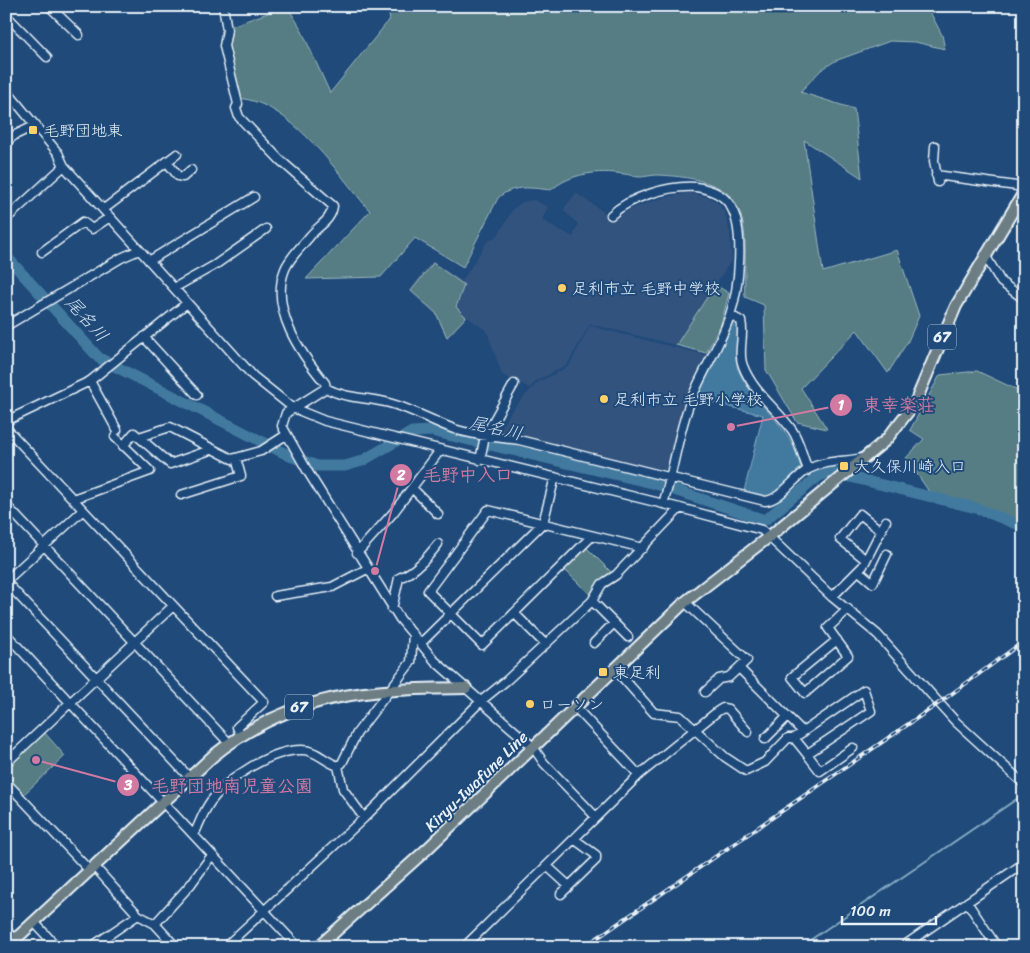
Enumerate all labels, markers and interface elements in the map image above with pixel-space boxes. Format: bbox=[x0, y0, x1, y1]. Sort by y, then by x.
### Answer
place label: 毛野団地東 bbox=[43, 116, 123, 145]
marker: 毛野団地東 bbox=[27, 124, 39, 136]
place label: 足利市立 毛野中学校 bbox=[572, 274, 720, 303]
marker: 足利市立 毛野中学校 bbox=[556, 282, 568, 294]
water label: 尾名川 bbox=[57, 288, 117, 350]
road number: 67 bbox=[928, 324, 956, 350]
place label: 足利市立 毛野小学校 bbox=[614, 385, 762, 414]
callout: 東幸楽荘 bbox=[828, 388, 945, 421]
text: 東幸楽荘 bbox=[863, 389, 935, 421]
text: 1 bbox=[838, 392, 845, 418]
marker: 足利市立 毛野小学校 bbox=[598, 393, 610, 405]
water label: 尾名川 bbox=[466, 406, 526, 450]
place label: 大久保川崎入口 bbox=[854, 452, 966, 481]
callout: 毛野中入口 bbox=[388, 459, 523, 492]
text: 毛野中入口 bbox=[423, 459, 513, 491]
marker: 大久保川崎入口 bbox=[838, 460, 850, 472]
text: 2 bbox=[396, 462, 406, 488]
place label: 東足利 bbox=[613, 658, 661, 687]
marker: 東足利 bbox=[597, 666, 609, 678]
place label: ローソン bbox=[540, 690, 604, 719]
road number: 67 bbox=[285, 694, 313, 720]
marker: ローソン bbox=[524, 698, 536, 710]
street label: Kiryu-Iwafune Line bbox=[417, 724, 535, 839]
callout: 毛野団地南児童公園 bbox=[116, 769, 323, 802]
text: 毛野団地南児童公園 bbox=[151, 770, 313, 802]
text: 3 bbox=[123, 772, 133, 798]
scale bar bbox=[842, 893, 936, 925]
text: 100 m bbox=[850, 898, 891, 924]

